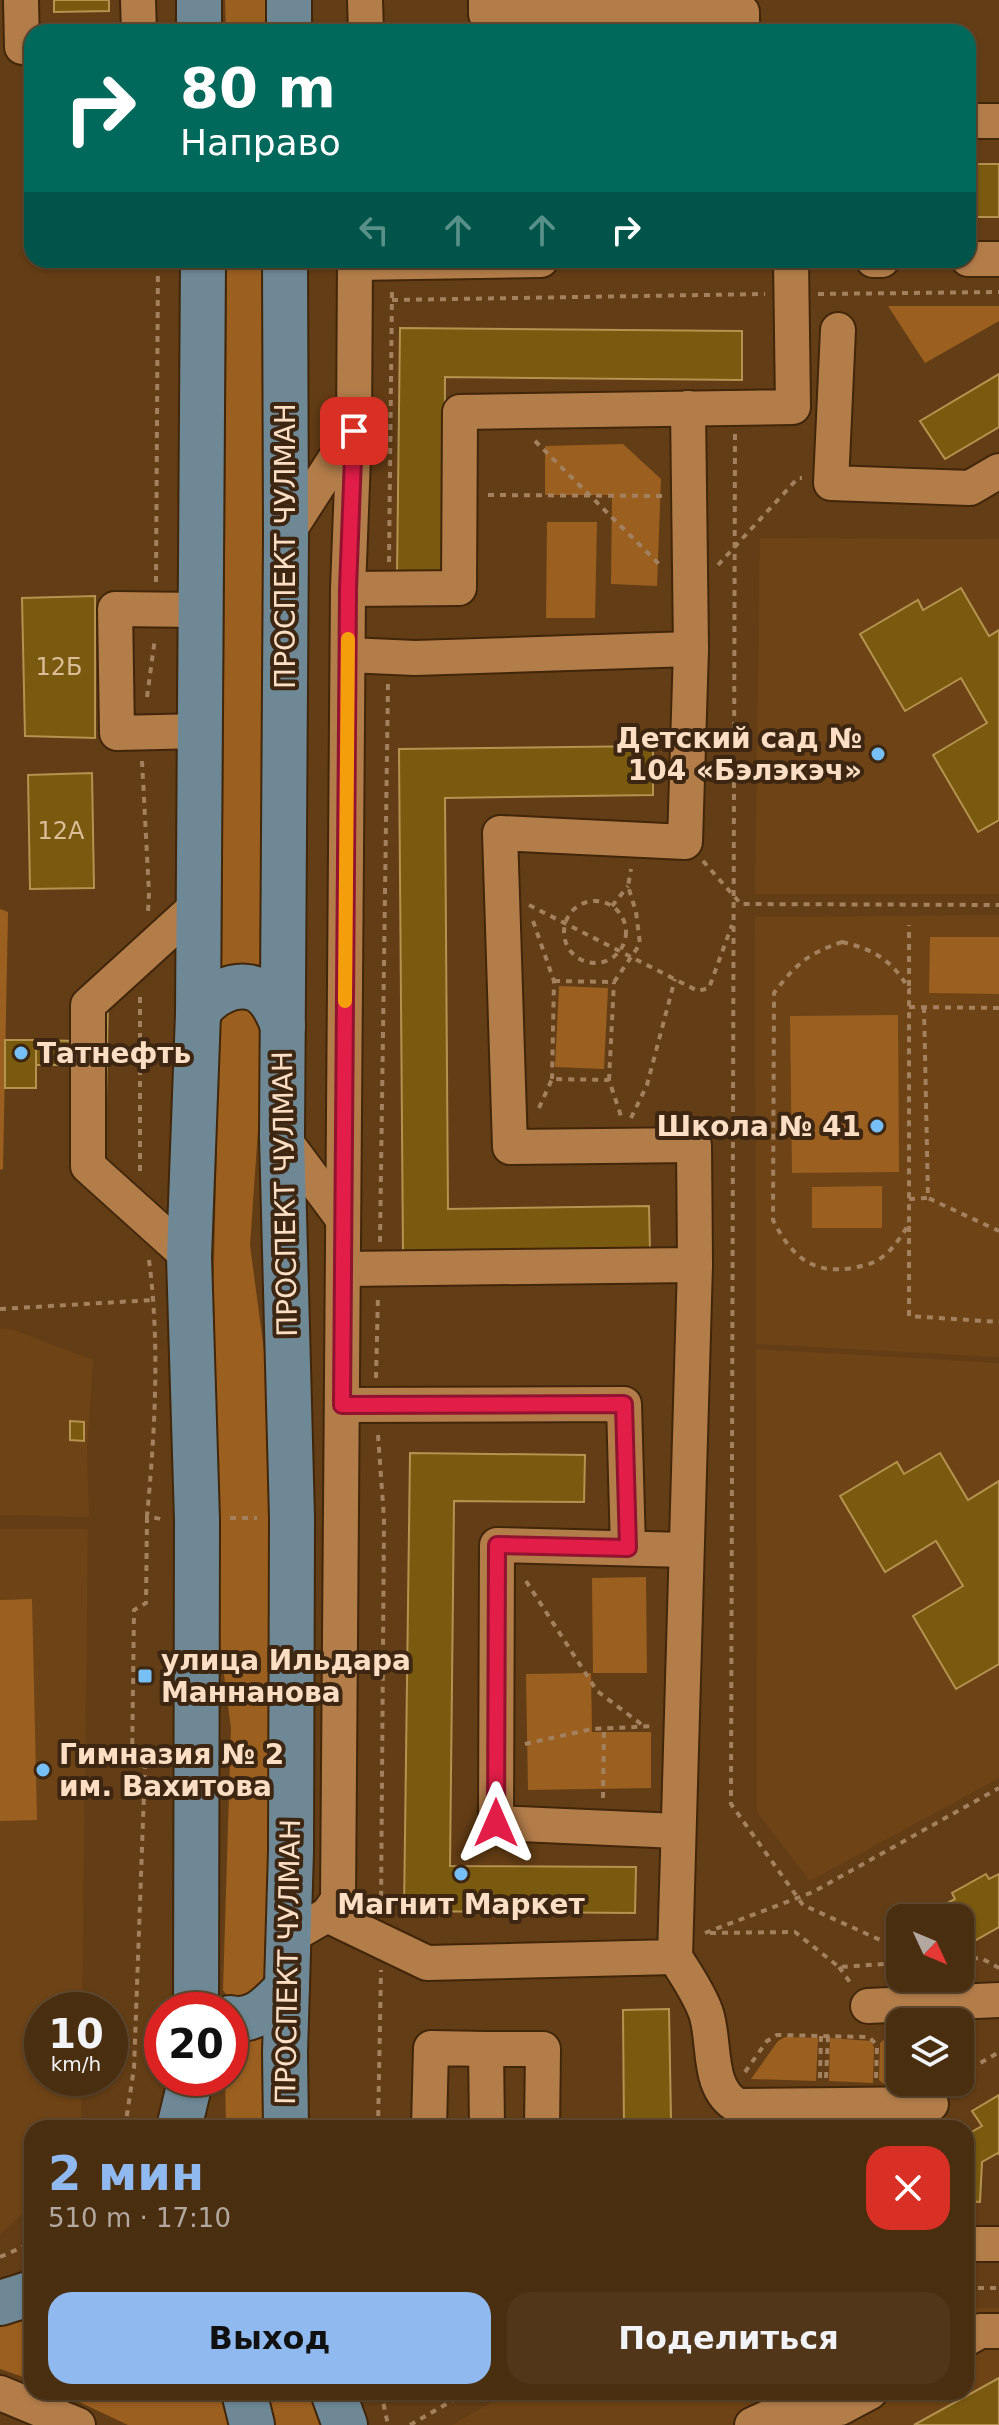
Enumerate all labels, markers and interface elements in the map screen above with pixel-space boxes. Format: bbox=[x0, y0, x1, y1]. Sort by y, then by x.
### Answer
text: 80 m bbox=[180, 55, 336, 120]
icon: right bbox=[48, 56, 152, 160]
text: Направо bbox=[180, 122, 341, 163]
icon: left bbox=[352, 208, 396, 252]
icon: ahead bbox=[436, 208, 480, 252]
icon: ahead bbox=[520, 208, 564, 252]
icon: right bbox=[604, 208, 648, 252]
pin bbox=[320, 397, 388, 465]
street label: ПРОСПЕКТ ЧУЛМАН bbox=[269, 403, 302, 689]
icon: arrive bbox=[332, 409, 376, 453]
house number: 12Б bbox=[35, 653, 83, 681]
place label: Детский сад № 104 «Бэлэкэч» bbox=[616, 722, 862, 787]
marker: Детский сад № 104 «Бэлэкэч» bbox=[869, 745, 887, 763]
house number: 12А bbox=[38, 817, 85, 845]
place label: Татнефть bbox=[37, 1037, 191, 1070]
marker: Татнефть bbox=[12, 1044, 30, 1062]
street label: ПРОСПЕКТ ЧУЛМАН bbox=[266, 1051, 304, 1337]
place label: Школа № 41 bbox=[657, 1110, 861, 1143]
marker: Школа № 41 bbox=[868, 1117, 886, 1135]
place label: улица Ильдара Маннанова bbox=[161, 1644, 411, 1709]
marker: улица Ильдара Маннанова bbox=[136, 1667, 154, 1685]
place label: Гимназия № 2 им. Вахитова bbox=[59, 1738, 284, 1803]
marker: Гимназия № 2 им. Вахитова bbox=[34, 1761, 52, 1779]
position arrow bbox=[454, 1781, 538, 1865]
street label: ПРОСПЕКТ ЧУЛМАН bbox=[269, 1819, 307, 2105]
marker: Магнит Маркет bbox=[452, 1865, 470, 1883]
place label: Магнит Маркет bbox=[337, 1888, 585, 1921]
north arrow bbox=[886, 1904, 974, 1992]
map controls bbox=[886, 1904, 974, 2096]
speed limit sign: 20 bbox=[144, 1992, 248, 2096]
button: layers bbox=[886, 2008, 974, 2096]
text: 10 bbox=[48, 2011, 104, 2057]
text: km/h bbox=[51, 2052, 101, 2076]
text: 2 мин bbox=[48, 2145, 204, 2201]
button: close bbox=[866, 2146, 950, 2230]
text: 510 m · 17:10 bbox=[48, 2203, 231, 2233]
button: Выход bbox=[48, 2292, 491, 2384]
button: Поделиться bbox=[507, 2292, 950, 2384]

